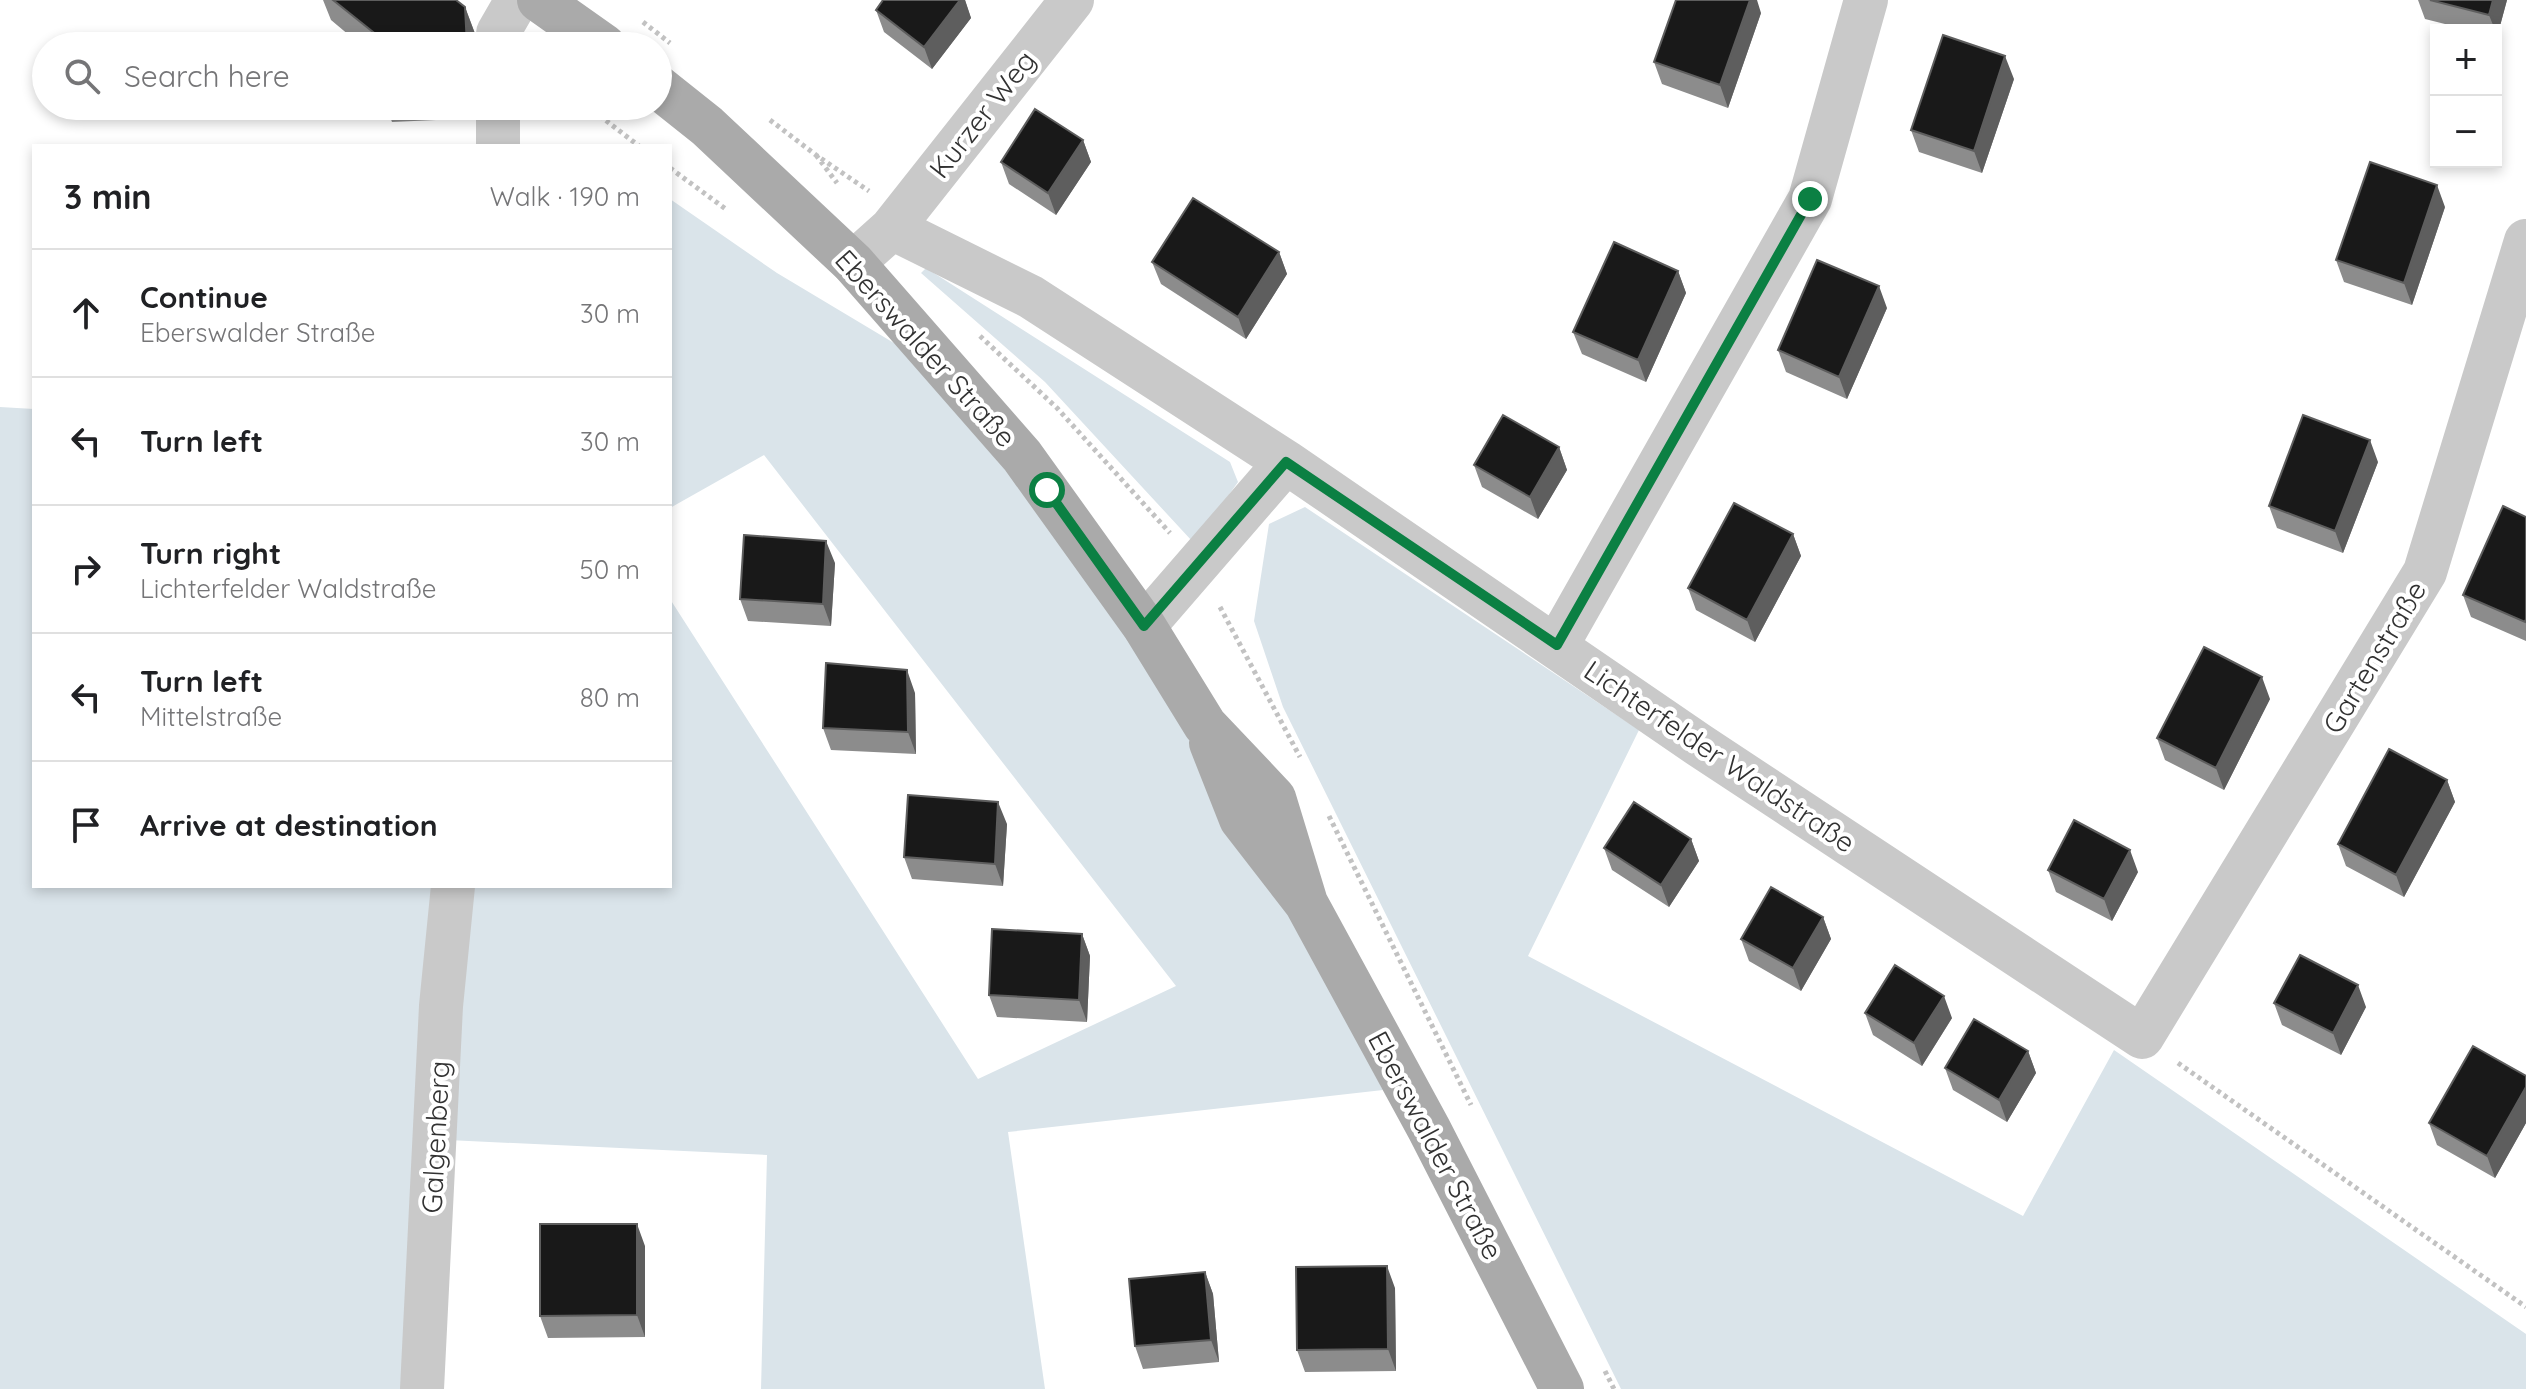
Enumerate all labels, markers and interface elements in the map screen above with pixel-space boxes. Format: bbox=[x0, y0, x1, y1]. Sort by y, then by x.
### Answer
map controls bbox=[2430, 24, 2502, 168]
button: + bbox=[2430, 24, 2502, 96]
search box bbox=[32, 32, 672, 120]
street label: Kurzer Weg bbox=[921, 43, 1043, 185]
icon: search bbox=[60, 54, 104, 98]
text: Search here bbox=[124, 57, 290, 95]
button: − bbox=[2430, 96, 2502, 168]
text: 3 min bbox=[64, 175, 151, 218]
text: Walk · 190 m bbox=[490, 180, 640, 213]
route end bbox=[1792, 181, 1828, 217]
street label: Eberswalder Straße bbox=[828, 242, 1024, 454]
text: Continue bbox=[140, 278, 268, 316]
icon: ahead bbox=[64, 291, 108, 335]
text: 30 m bbox=[580, 297, 640, 330]
text: Eberswalder Straße bbox=[140, 316, 375, 349]
icon: left bbox=[64, 419, 108, 463]
text: Turn left bbox=[140, 422, 263, 460]
text: 30 m bbox=[580, 425, 640, 458]
route start bbox=[1029, 472, 1065, 508]
text: Turn right bbox=[140, 534, 281, 572]
icon: right bbox=[64, 547, 108, 591]
text: 50 m bbox=[580, 553, 640, 586]
text: Lichterfelder Waldstraße bbox=[140, 572, 436, 605]
street label: Gartenstraße bbox=[2315, 574, 2433, 740]
street label: Lichterfelder Waldstraße bbox=[1578, 652, 1862, 860]
text: Turn left bbox=[140, 662, 263, 700]
icon: left bbox=[64, 675, 108, 719]
text: 80 m bbox=[580, 681, 640, 714]
text: Mittelstraße bbox=[140, 700, 282, 733]
icon: arrive bbox=[64, 803, 108, 847]
text: Arrive at destination bbox=[140, 806, 438, 844]
street label: Eberswalder Straße bbox=[1361, 1025, 1511, 1265]
street label: Galgenberg bbox=[414, 1060, 456, 1214]

